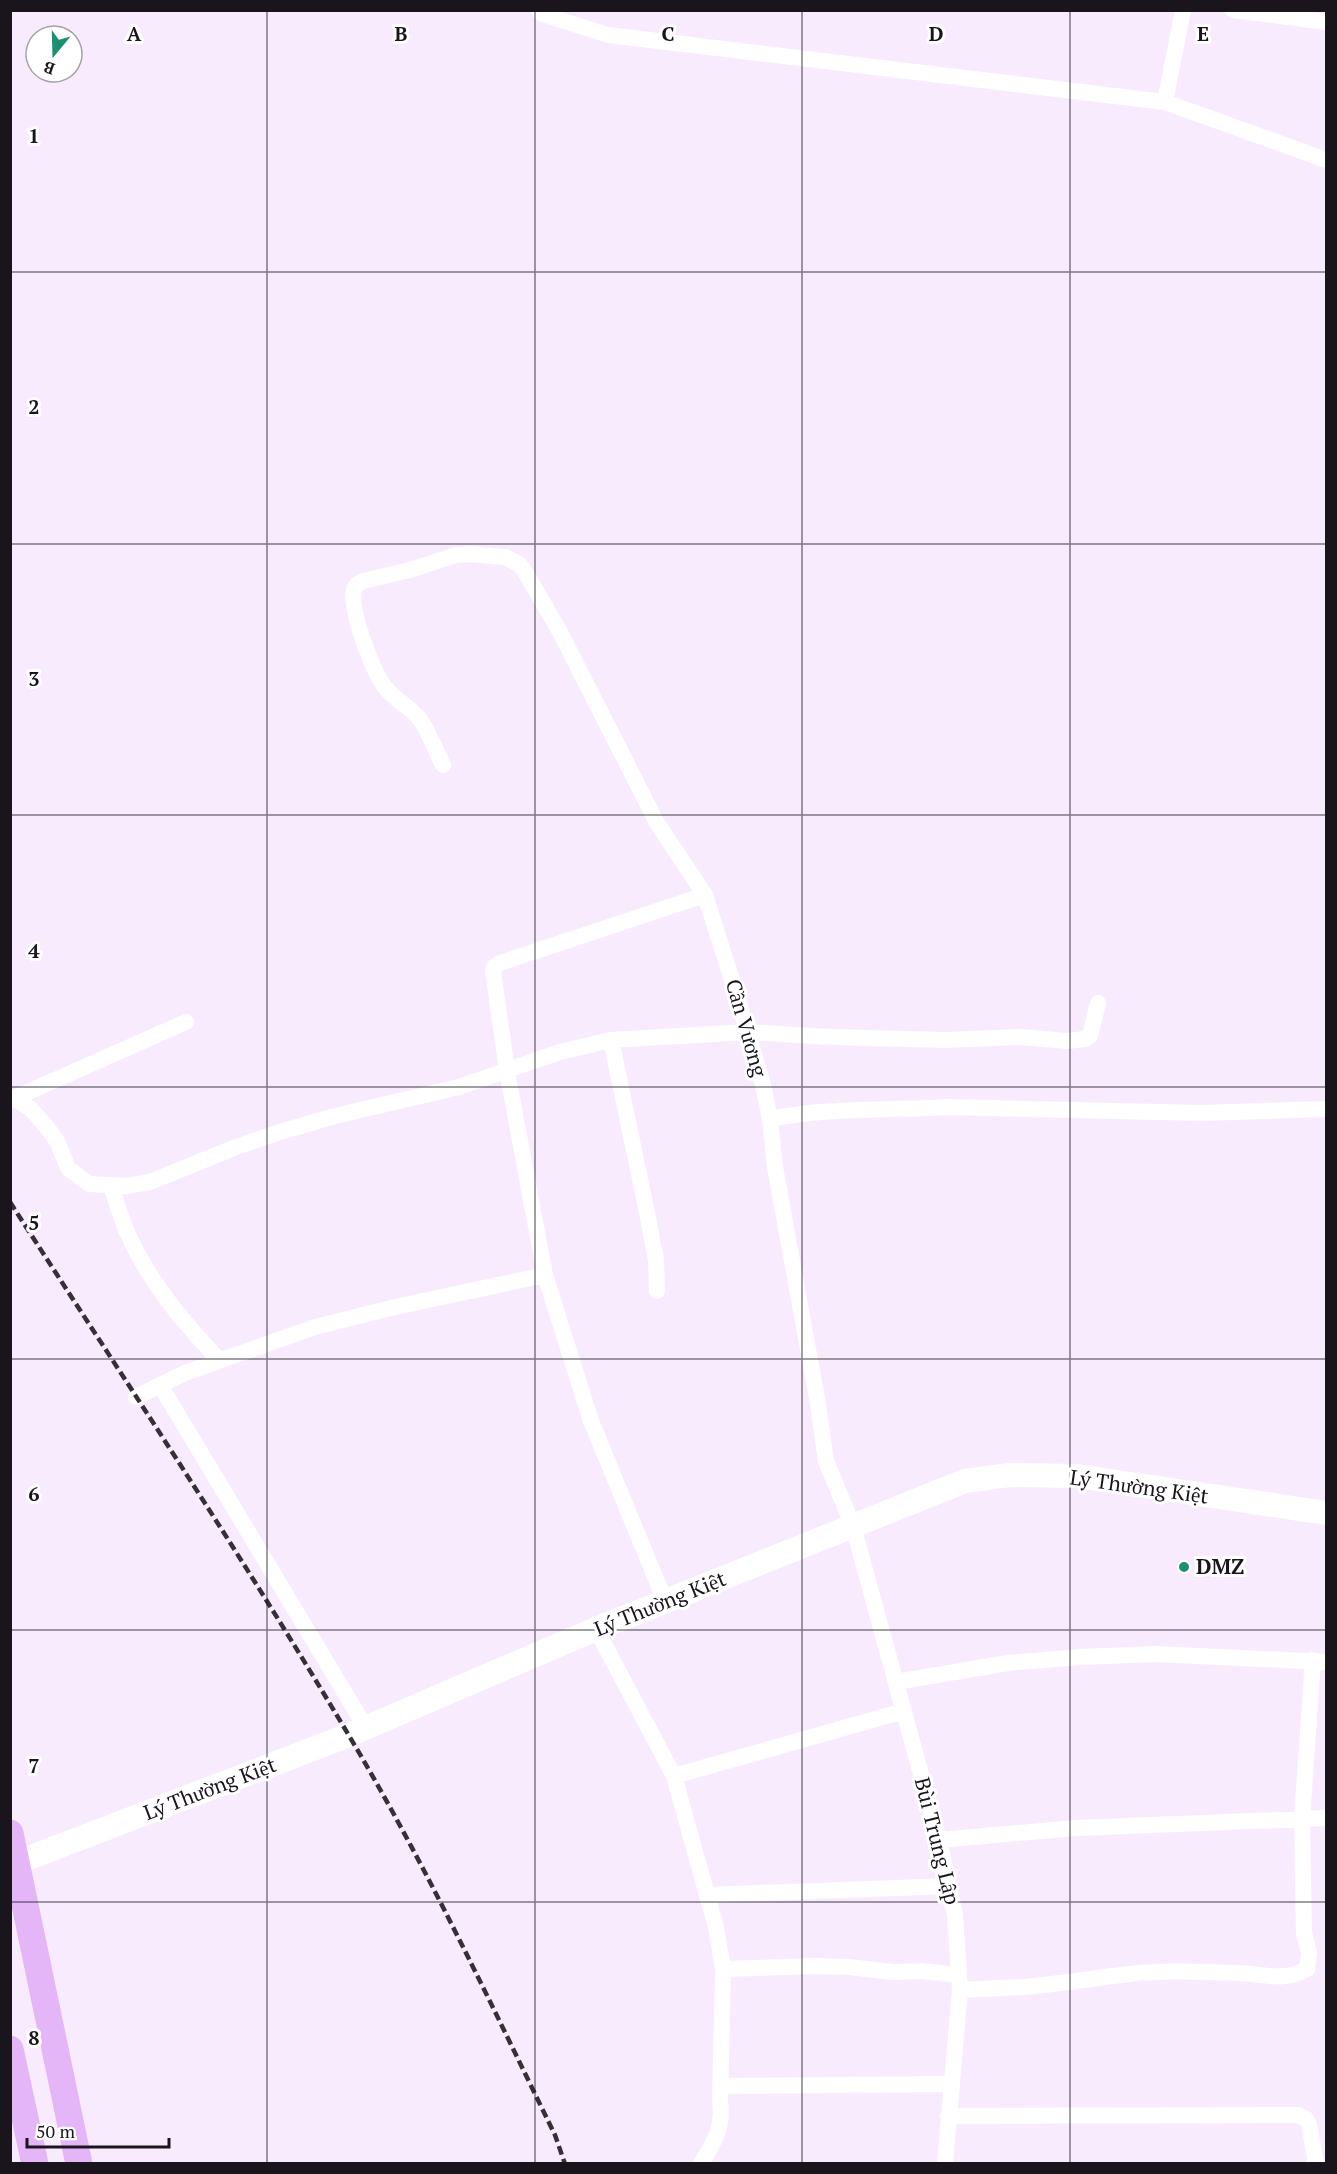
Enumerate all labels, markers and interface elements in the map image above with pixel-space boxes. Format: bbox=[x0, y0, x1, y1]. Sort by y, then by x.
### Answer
text: A bbox=[127, 20, 142, 47]
text: B bbox=[395, 20, 408, 47]
text: C bbox=[661, 20, 675, 47]
text: D bbox=[929, 20, 943, 47]
text: E bbox=[1197, 20, 1209, 47]
north arrow bbox=[24, 24, 84, 84]
text: B bbox=[41, 56, 58, 80]
text: 1 bbox=[28, 122, 40, 149]
text: 2 bbox=[28, 393, 40, 420]
text: 3 bbox=[28, 665, 40, 692]
text: 4 bbox=[28, 937, 40, 964]
street label: Cần Vương bbox=[720, 976, 774, 1081]
text: 5 bbox=[28, 1209, 40, 1236]
street label: Lý Thường Kiệt bbox=[1068, 1462, 1210, 1510]
text: 6 bbox=[28, 1480, 40, 1507]
place label: DMZ bbox=[1196, 1552, 1244, 1580]
marker: DMZ bbox=[1177, 1560, 1191, 1574]
street label: Lý Thường Kiệt bbox=[590, 1564, 730, 1642]
street label: Lý Thường Kiệt bbox=[139, 1750, 280, 1826]
text: 7 bbox=[28, 1752, 40, 1779]
street label: Bùi Trung Lập bbox=[909, 1774, 967, 1907]
text: 8 bbox=[28, 2024, 40, 2051]
scale bar bbox=[27, 2111, 170, 2149]
text: 50 m bbox=[36, 2119, 76, 2143]

